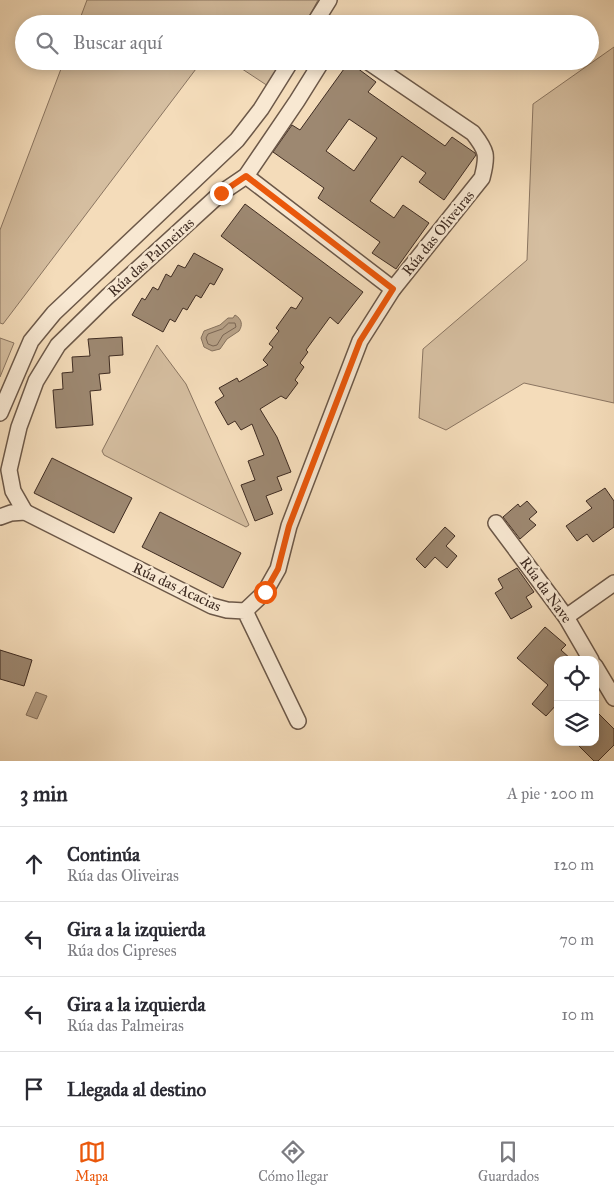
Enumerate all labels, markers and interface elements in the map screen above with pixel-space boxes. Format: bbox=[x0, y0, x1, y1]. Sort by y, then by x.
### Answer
search box bbox=[15, 15, 599, 70]
icon: search bbox=[33, 29, 61, 57]
text: Buscar aquí bbox=[73, 31, 162, 54]
route end bbox=[210, 182, 233, 205]
street label: Rúa das Oliveiras bbox=[398, 187, 478, 279]
street label: Rúa das Palmeiras bbox=[104, 214, 198, 300]
street label: Rúa da Nave bbox=[516, 554, 576, 626]
street label: Rúa das Acacias bbox=[130, 559, 224, 615]
route start bbox=[254, 581, 277, 604]
map controls bbox=[554, 656, 599, 746]
button: locate bbox=[554, 656, 599, 701]
button: layers bbox=[554, 701, 599, 746]
text: 3 min bbox=[20, 781, 68, 807]
text: A pie · 200 m bbox=[507, 784, 594, 803]
text: Continúa bbox=[67, 843, 140, 866]
icon: ahead bbox=[20, 850, 48, 878]
text: 120 m bbox=[554, 855, 594, 874]
text: Rúa das Oliveiras bbox=[67, 866, 179, 885]
text: Gira a la izquierda bbox=[67, 918, 206, 941]
icon: left bbox=[20, 925, 48, 953]
text: 70 m bbox=[559, 930, 594, 949]
text: Rúa dos Cipreses bbox=[67, 941, 176, 960]
text: Gira a la izquierda bbox=[67, 993, 206, 1016]
icon: left bbox=[20, 1000, 48, 1028]
text: 10 m bbox=[562, 1005, 594, 1024]
text: Rúa das Palmeiras bbox=[67, 1016, 184, 1035]
icon: arrive bbox=[20, 1075, 48, 1103]
text: Llegada al destino bbox=[67, 1078, 206, 1101]
tab: Mapa bbox=[75, 1138, 108, 1185]
tab: Cómo llegar bbox=[258, 1138, 328, 1185]
tab: Guardados bbox=[478, 1138, 539, 1185]

